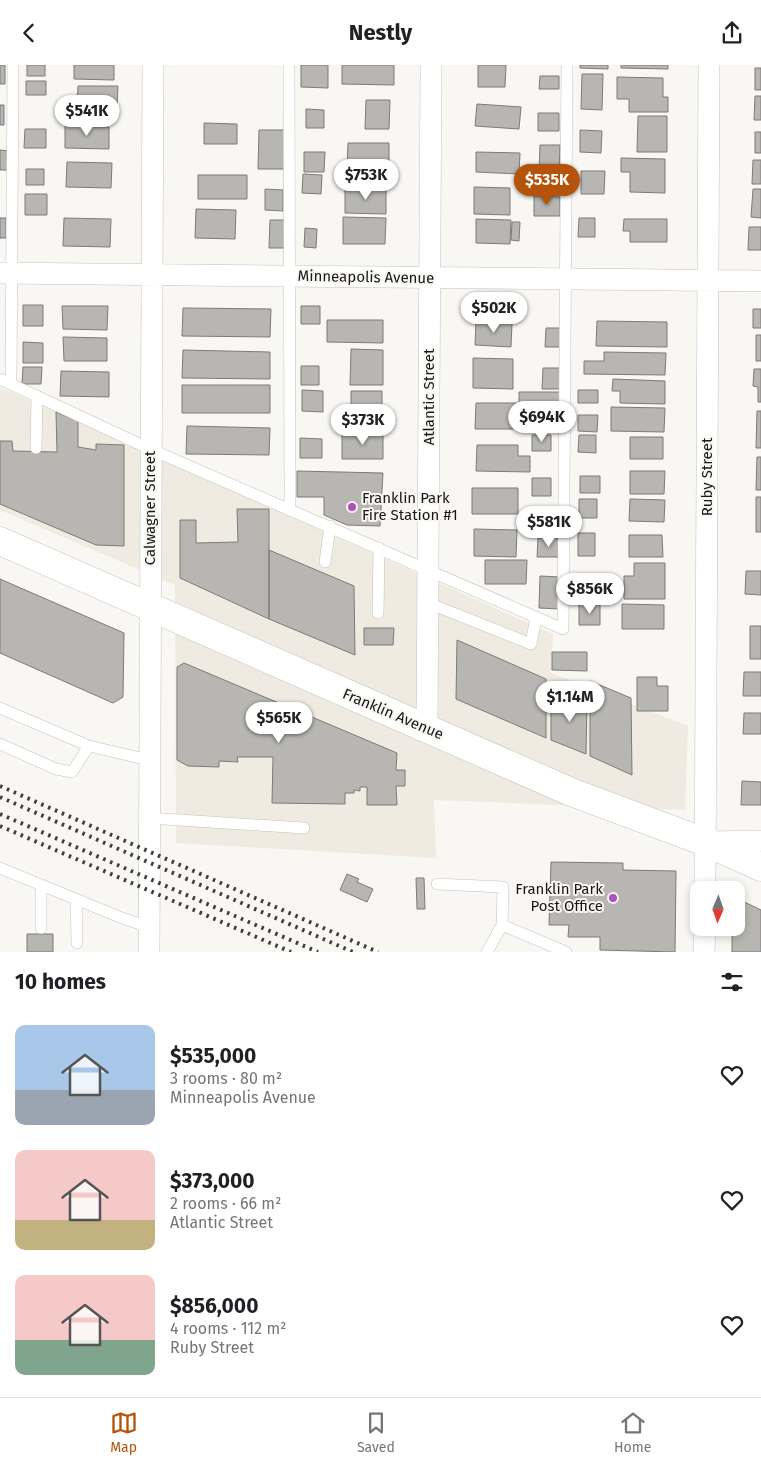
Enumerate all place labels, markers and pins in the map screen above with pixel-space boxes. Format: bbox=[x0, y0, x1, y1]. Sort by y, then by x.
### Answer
pin: $541K bbox=[52, 95, 122, 137]
pin: $753K bbox=[331, 159, 401, 201]
pin: $535K bbox=[512, 163, 582, 206]
pin: $502K bbox=[459, 291, 529, 334]
pin: $694K bbox=[507, 401, 577, 443]
pin: $373K bbox=[328, 403, 398, 446]
place label: Franklin Park Fire Station #1 bbox=[362, 489, 458, 524]
marker: Franklin Park Fire Station #1 bbox=[346, 501, 358, 513]
pin: $581K bbox=[514, 505, 584, 548]
pin: $856K bbox=[555, 573, 625, 615]
pin: $1.14M bbox=[529, 681, 611, 723]
pin: $565K bbox=[244, 701, 314, 744]
place label: Franklin Park Post Office bbox=[515, 880, 603, 915]
marker: Franklin Park Post Office bbox=[607, 892, 619, 904]

